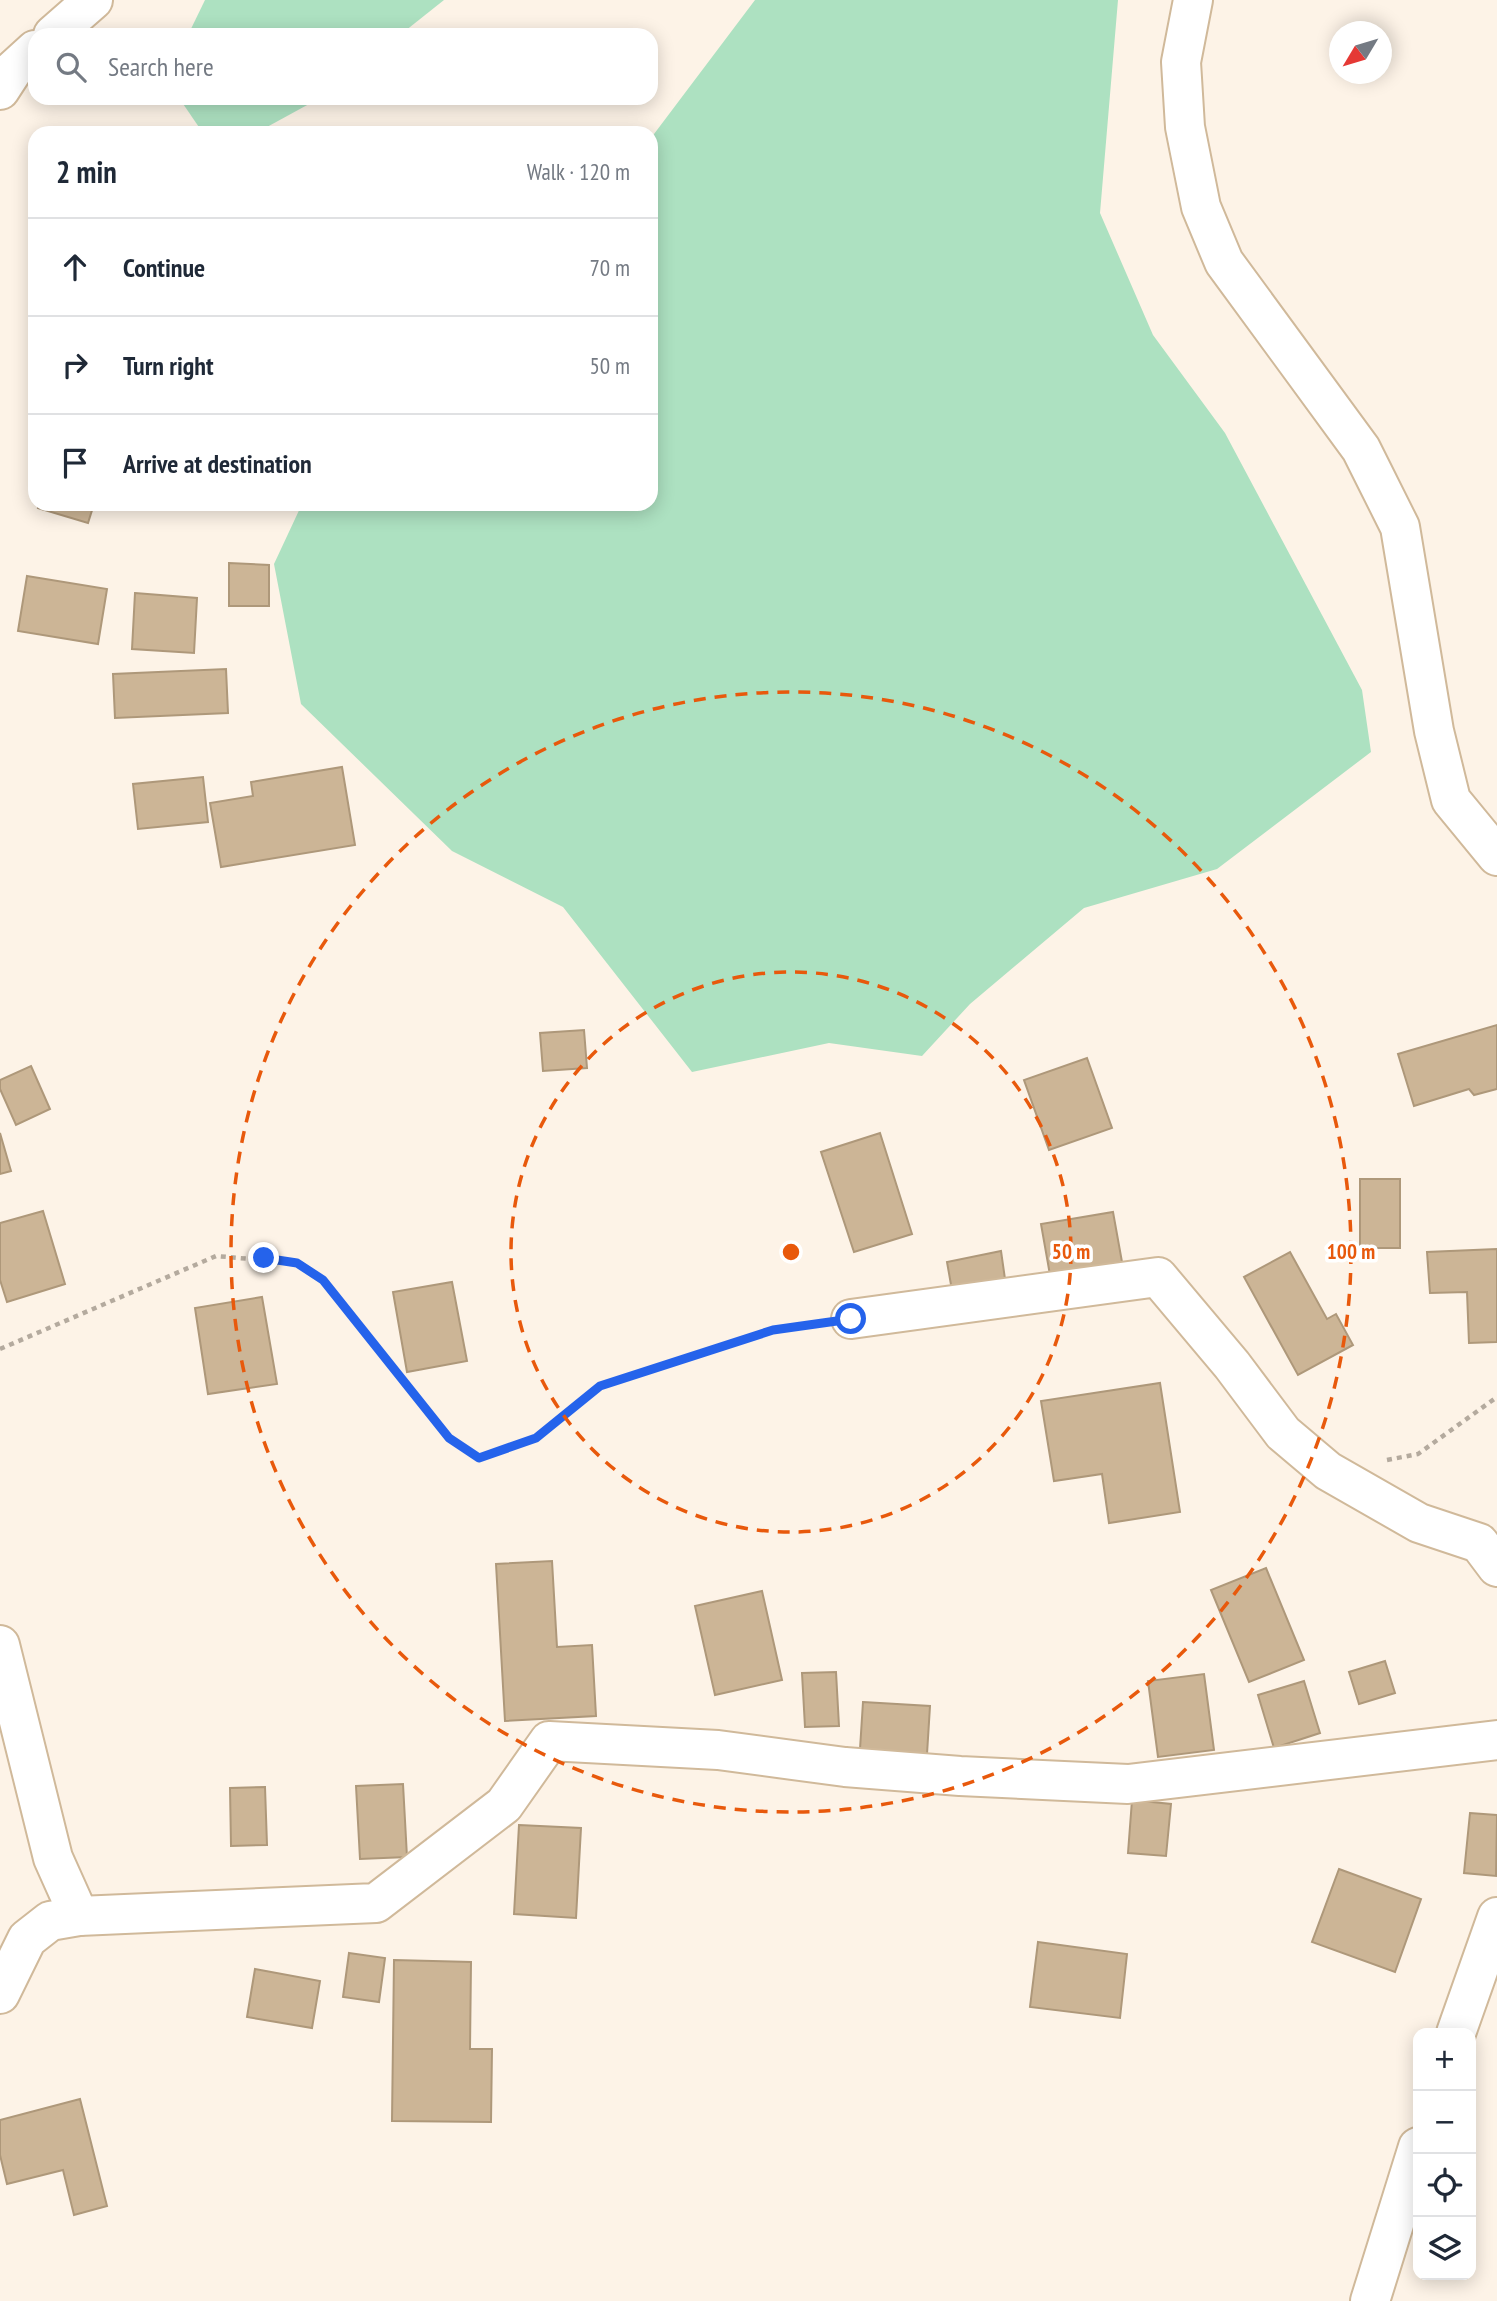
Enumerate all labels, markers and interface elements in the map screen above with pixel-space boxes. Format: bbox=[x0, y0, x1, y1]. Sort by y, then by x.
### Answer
north arrow bbox=[1329, 21, 1392, 84]
search box bbox=[28, 28, 658, 105]
icon: search bbox=[52, 48, 90, 86]
text: Search here bbox=[108, 50, 214, 83]
text: 2 min bbox=[56, 152, 117, 191]
text: Walk · 120 m bbox=[527, 157, 630, 186]
icon: ahead bbox=[56, 248, 94, 286]
text: Continue bbox=[123, 251, 205, 284]
text: 70 m bbox=[589, 253, 630, 282]
icon: right bbox=[56, 346, 94, 384]
text: Turn right bbox=[123, 349, 214, 382]
text: 50 m bbox=[589, 351, 630, 380]
icon: arrive bbox=[56, 444, 94, 482]
text: Arrive at destination bbox=[123, 447, 312, 480]
text: 50 m bbox=[1052, 1238, 1090, 1265]
text: 100 m bbox=[1327, 1238, 1375, 1265]
centre of rings bbox=[779, 1240, 803, 1264]
route end bbox=[248, 1242, 279, 1273]
route start bbox=[835, 1303, 866, 1334]
map controls bbox=[1413, 2028, 1476, 2280]
button: + bbox=[1413, 2028, 1476, 2091]
button: − bbox=[1413, 2091, 1476, 2154]
button: locate bbox=[1413, 2154, 1476, 2217]
button: layers bbox=[1413, 2217, 1476, 2280]

